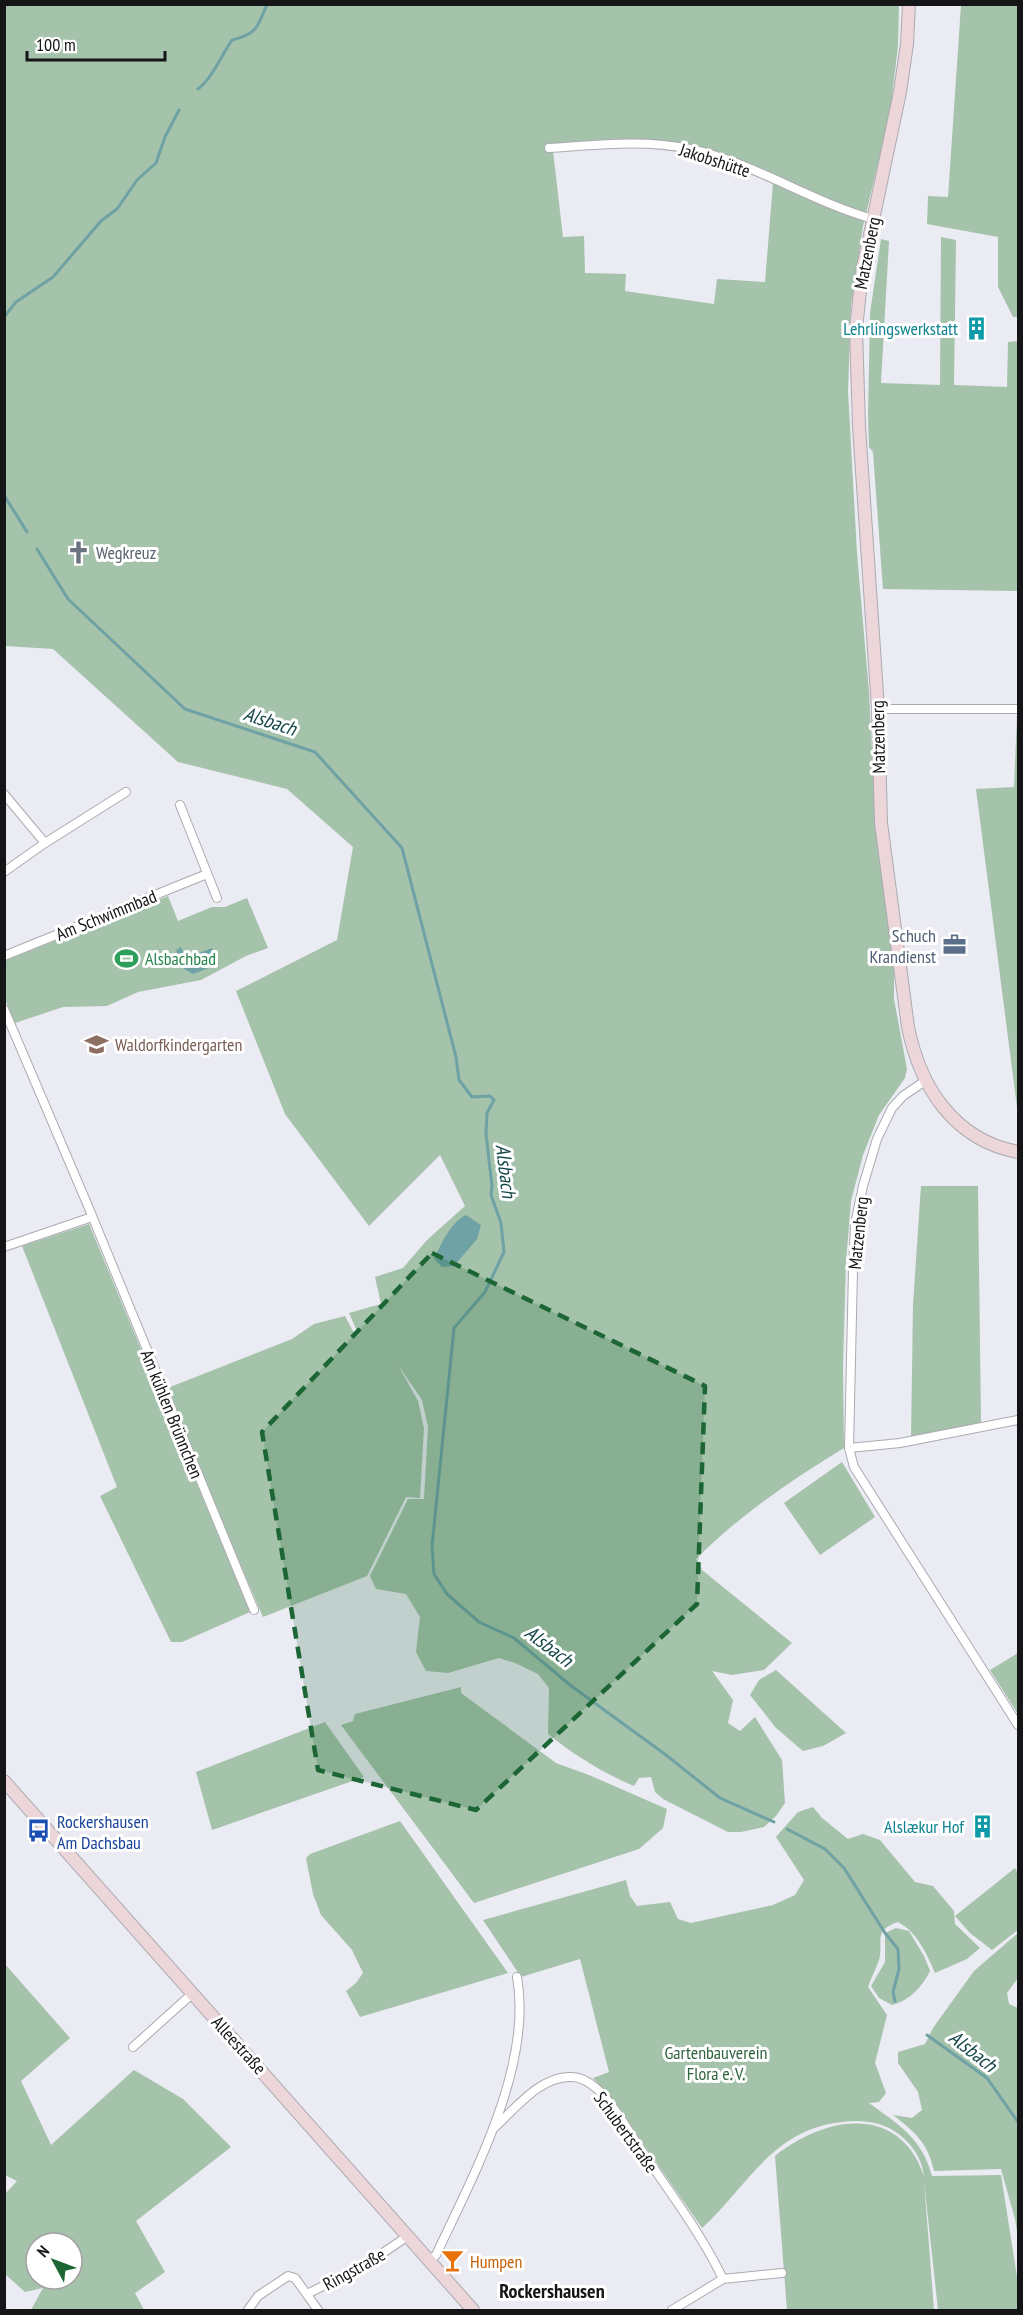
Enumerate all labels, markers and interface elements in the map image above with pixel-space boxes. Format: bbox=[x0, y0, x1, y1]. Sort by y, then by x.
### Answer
scale bar bbox=[27, 24, 165, 62]
text: 100 m bbox=[36, 33, 76, 56]
street label: Jakobshütte bbox=[676, 137, 753, 182]
street label: Matzenberg bbox=[849, 215, 885, 291]
building icon: Lehrlingswerkstatt bbox=[963, 315, 989, 341]
place label: Lehrlingswerkstatt bbox=[843, 317, 958, 340]
church icon: Wegkreuz bbox=[65, 539, 91, 565]
place label: Wegkreuz bbox=[96, 541, 156, 564]
water label: Alsbach bbox=[241, 700, 301, 742]
street label: Matzenberg bbox=[866, 700, 890, 774]
street label: Am Schwimmbad bbox=[52, 884, 160, 946]
place label: Schuch Krandienst bbox=[869, 924, 936, 968]
office icon: Schuch Krandienst bbox=[941, 932, 967, 958]
sports icon: Alsbachbad bbox=[114, 945, 140, 971]
place label: Alsbachbad bbox=[145, 947, 216, 970]
school or university icon: Waldorfkindergarten bbox=[84, 1031, 110, 1057]
place label: Waldorfkindergarten bbox=[115, 1033, 242, 1056]
water label: Alsbach bbox=[490, 1143, 522, 1200]
street label: Matzenberg bbox=[843, 1195, 873, 1271]
street label: Am kühlen Brünnchen bbox=[136, 1346, 208, 1482]
water label: Alsbach bbox=[520, 1620, 579, 1673]
place label: Rockershausen Am Dachsbau bbox=[57, 1810, 149, 1854]
building icon: Alslækur Hof bbox=[969, 1813, 995, 1839]
place label: Alslækur Hof bbox=[884, 1815, 965, 1838]
bus stop icon: Rockershausen Am Dachsbau bbox=[26, 1818, 52, 1844]
street label: Alleestraße bbox=[207, 2011, 271, 2079]
water label: Alsbach bbox=[944, 2024, 1003, 2078]
park label: Gartenbauverein Flora e. V. bbox=[665, 2041, 767, 2085]
street label: Schubertstraße bbox=[589, 2087, 663, 2177]
north arrow bbox=[24, 2231, 84, 2291]
text: N bbox=[32, 2241, 53, 2261]
street label: Ringstraße bbox=[319, 2243, 389, 2295]
bar icon: Humpen bbox=[439, 2248, 465, 2274]
place label: Humpen bbox=[470, 2250, 522, 2273]
district label: Rockershausen bbox=[499, 2278, 605, 2304]

